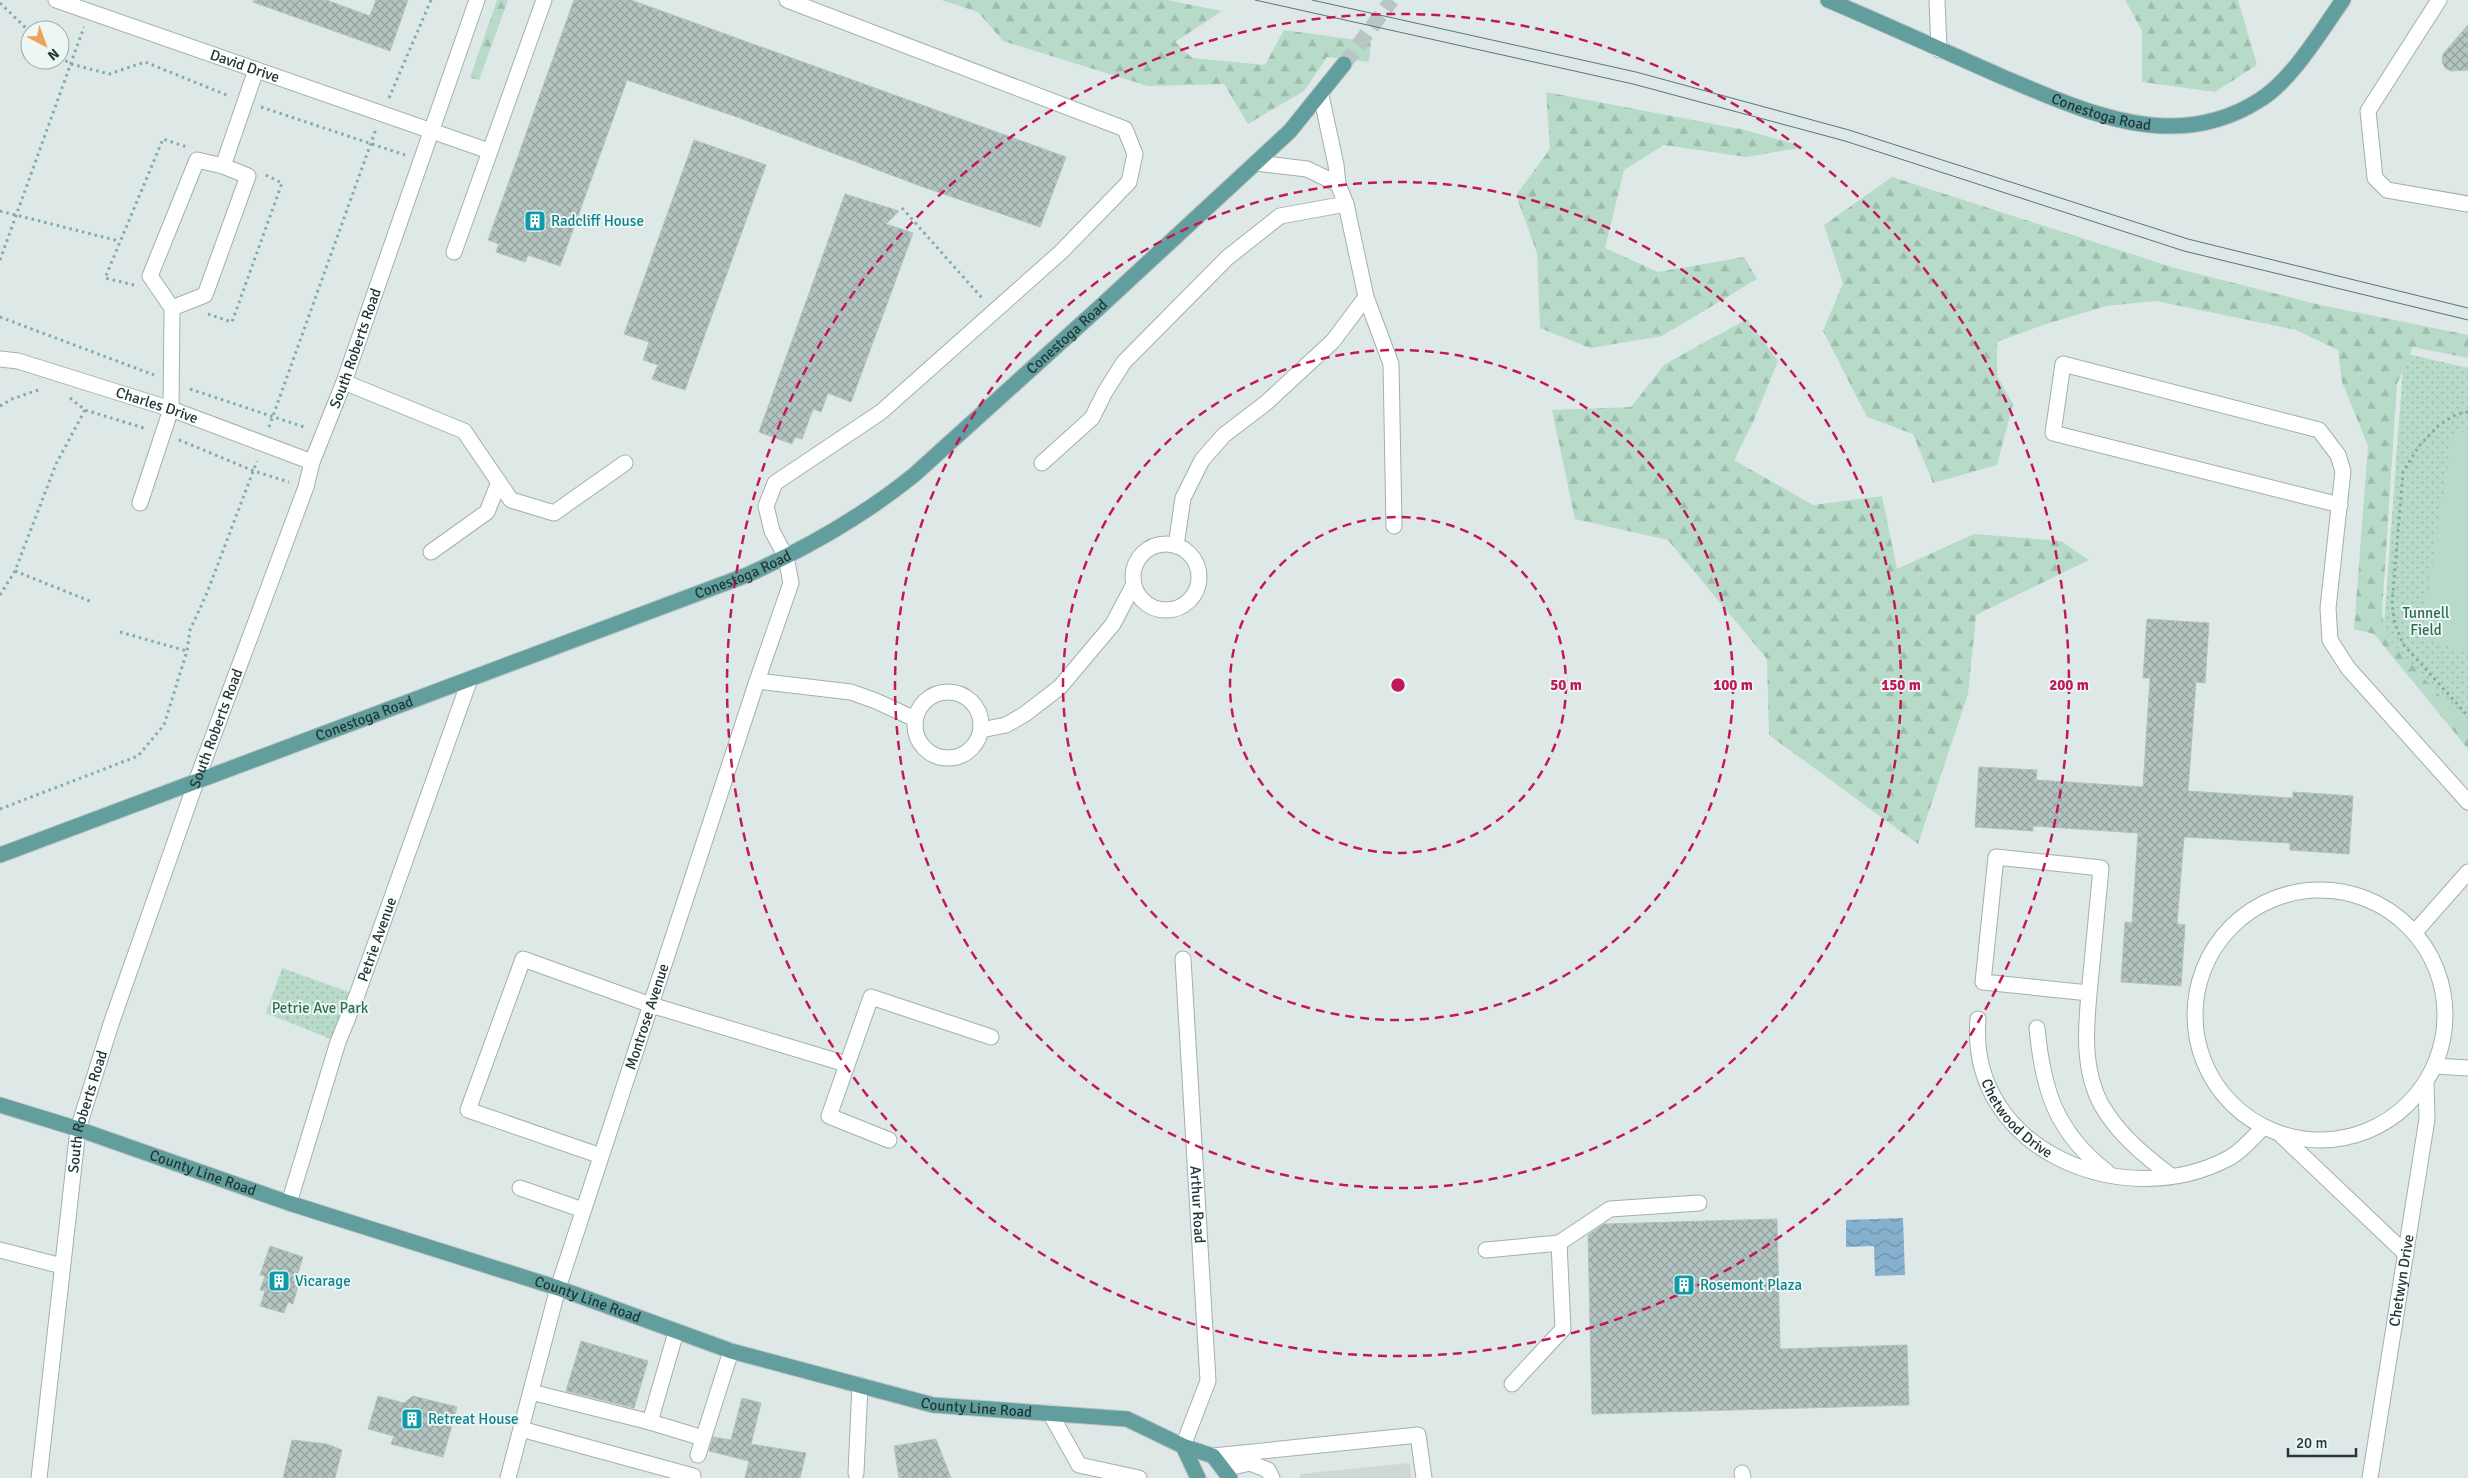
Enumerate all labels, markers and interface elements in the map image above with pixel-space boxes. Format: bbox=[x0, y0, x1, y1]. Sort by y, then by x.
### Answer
north arrow bbox=[20, 20, 70, 70]
text: N bbox=[44, 45, 62, 64]
street label: David Drive bbox=[208, 45, 282, 86]
street label: Conestoga Road bbox=[2049, 89, 2152, 134]
building icon: Radcliff House bbox=[523, 209, 547, 233]
place label: Radcliff House bbox=[551, 212, 644, 230]
street label: South Roberts Road bbox=[325, 286, 385, 411]
street label: Conestoga Road bbox=[1023, 296, 1111, 378]
street label: Charles Drive bbox=[114, 383, 201, 427]
street label: Conestoga Road bbox=[692, 546, 794, 603]
park label: Tunnell Field bbox=[2403, 604, 2449, 639]
street label: South Roberts Road bbox=[186, 666, 247, 791]
centre of rings bbox=[1389, 676, 1407, 694]
text: 50 m bbox=[1550, 676, 1582, 694]
text: 100 m bbox=[1713, 676, 1753, 694]
text: 150 m bbox=[1881, 676, 1921, 694]
text: 200 m bbox=[2049, 676, 2089, 694]
street label: Conestoga Road bbox=[313, 692, 416, 745]
street label: Petrie Avenue bbox=[353, 895, 400, 984]
street label: Montrose Avenue bbox=[621, 961, 673, 1072]
park label: Petrie Ave Park bbox=[272, 999, 369, 1017]
street label: South Roberts Road bbox=[64, 1048, 111, 1174]
street label: Chetwood Drive bbox=[1977, 1076, 2056, 1162]
street label: County Line Road bbox=[147, 1146, 259, 1200]
street label: Arthur Road bbox=[1186, 1165, 1209, 1244]
street label: Chetwyn Drive bbox=[2385, 1233, 2418, 1328]
building icon: Vicarage bbox=[267, 1269, 291, 1293]
place label: Vicarage bbox=[295, 1272, 351, 1290]
street label: County Line Road bbox=[532, 1272, 643, 1326]
building icon: Rosemont Plaza bbox=[1672, 1273, 1696, 1297]
place label: Rosemont Plaza bbox=[1700, 1276, 1802, 1294]
street label: County Line Road bbox=[919, 1393, 1033, 1421]
building icon: Retreat House bbox=[400, 1407, 424, 1431]
place label: Retreat House bbox=[428, 1410, 519, 1428]
scale bar bbox=[2288, 1426, 2356, 1458]
text: 20 m bbox=[2296, 1434, 2327, 1452]

